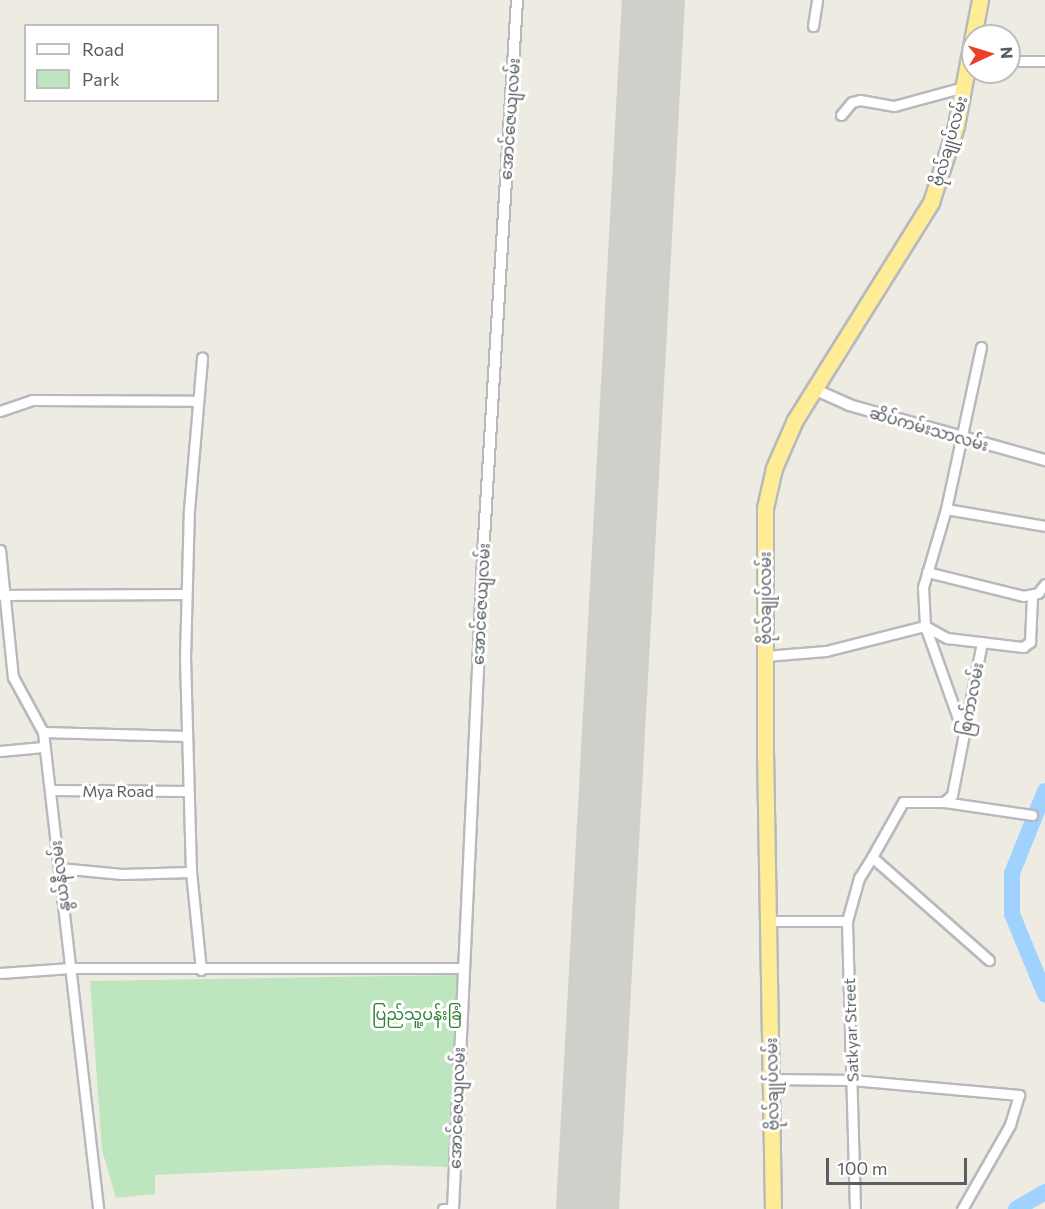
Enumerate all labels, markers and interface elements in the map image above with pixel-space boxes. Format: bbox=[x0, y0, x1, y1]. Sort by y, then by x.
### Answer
legend bbox=[24, 24, 219, 102]
north arrow bbox=[961, 24, 1021, 84]
text: Road bbox=[82, 38, 124, 60]
text: N bbox=[998, 46, 1017, 59]
street label: အောင်ဇေယျလမ်း bbox=[496, 57, 524, 181]
text: Park bbox=[82, 68, 120, 90]
street label: ဗိုလ်ချုပ်လမ်း bbox=[927, 94, 971, 188]
street label: ဆိပ်ကမ်းသာလမ်း bbox=[867, 403, 991, 455]
street label: အောင်ဇေယျလမ်း bbox=[468, 543, 494, 665]
street label: ဗိုလ်ချုပ်လမ်း bbox=[755, 551, 775, 645]
street label: စြက်ာလမ်း bbox=[955, 661, 987, 737]
street label: Mya Road bbox=[82, 781, 154, 801]
street label: နွယ်နီလမ်း bbox=[46, 839, 74, 913]
street label: Satkyar Street bbox=[840, 978, 862, 1082]
park label: ပြည်သူ့ပန်းခြံ bbox=[372, 1004, 462, 1024]
street label: ဗိုလ်ချုပ်လမ်း bbox=[762, 1037, 782, 1131]
street label: အောင်ဇေယျလမ်း bbox=[445, 1047, 469, 1169]
scale bar bbox=[829, 1146, 970, 1184]
text: 100 m bbox=[837, 1157, 887, 1179]

